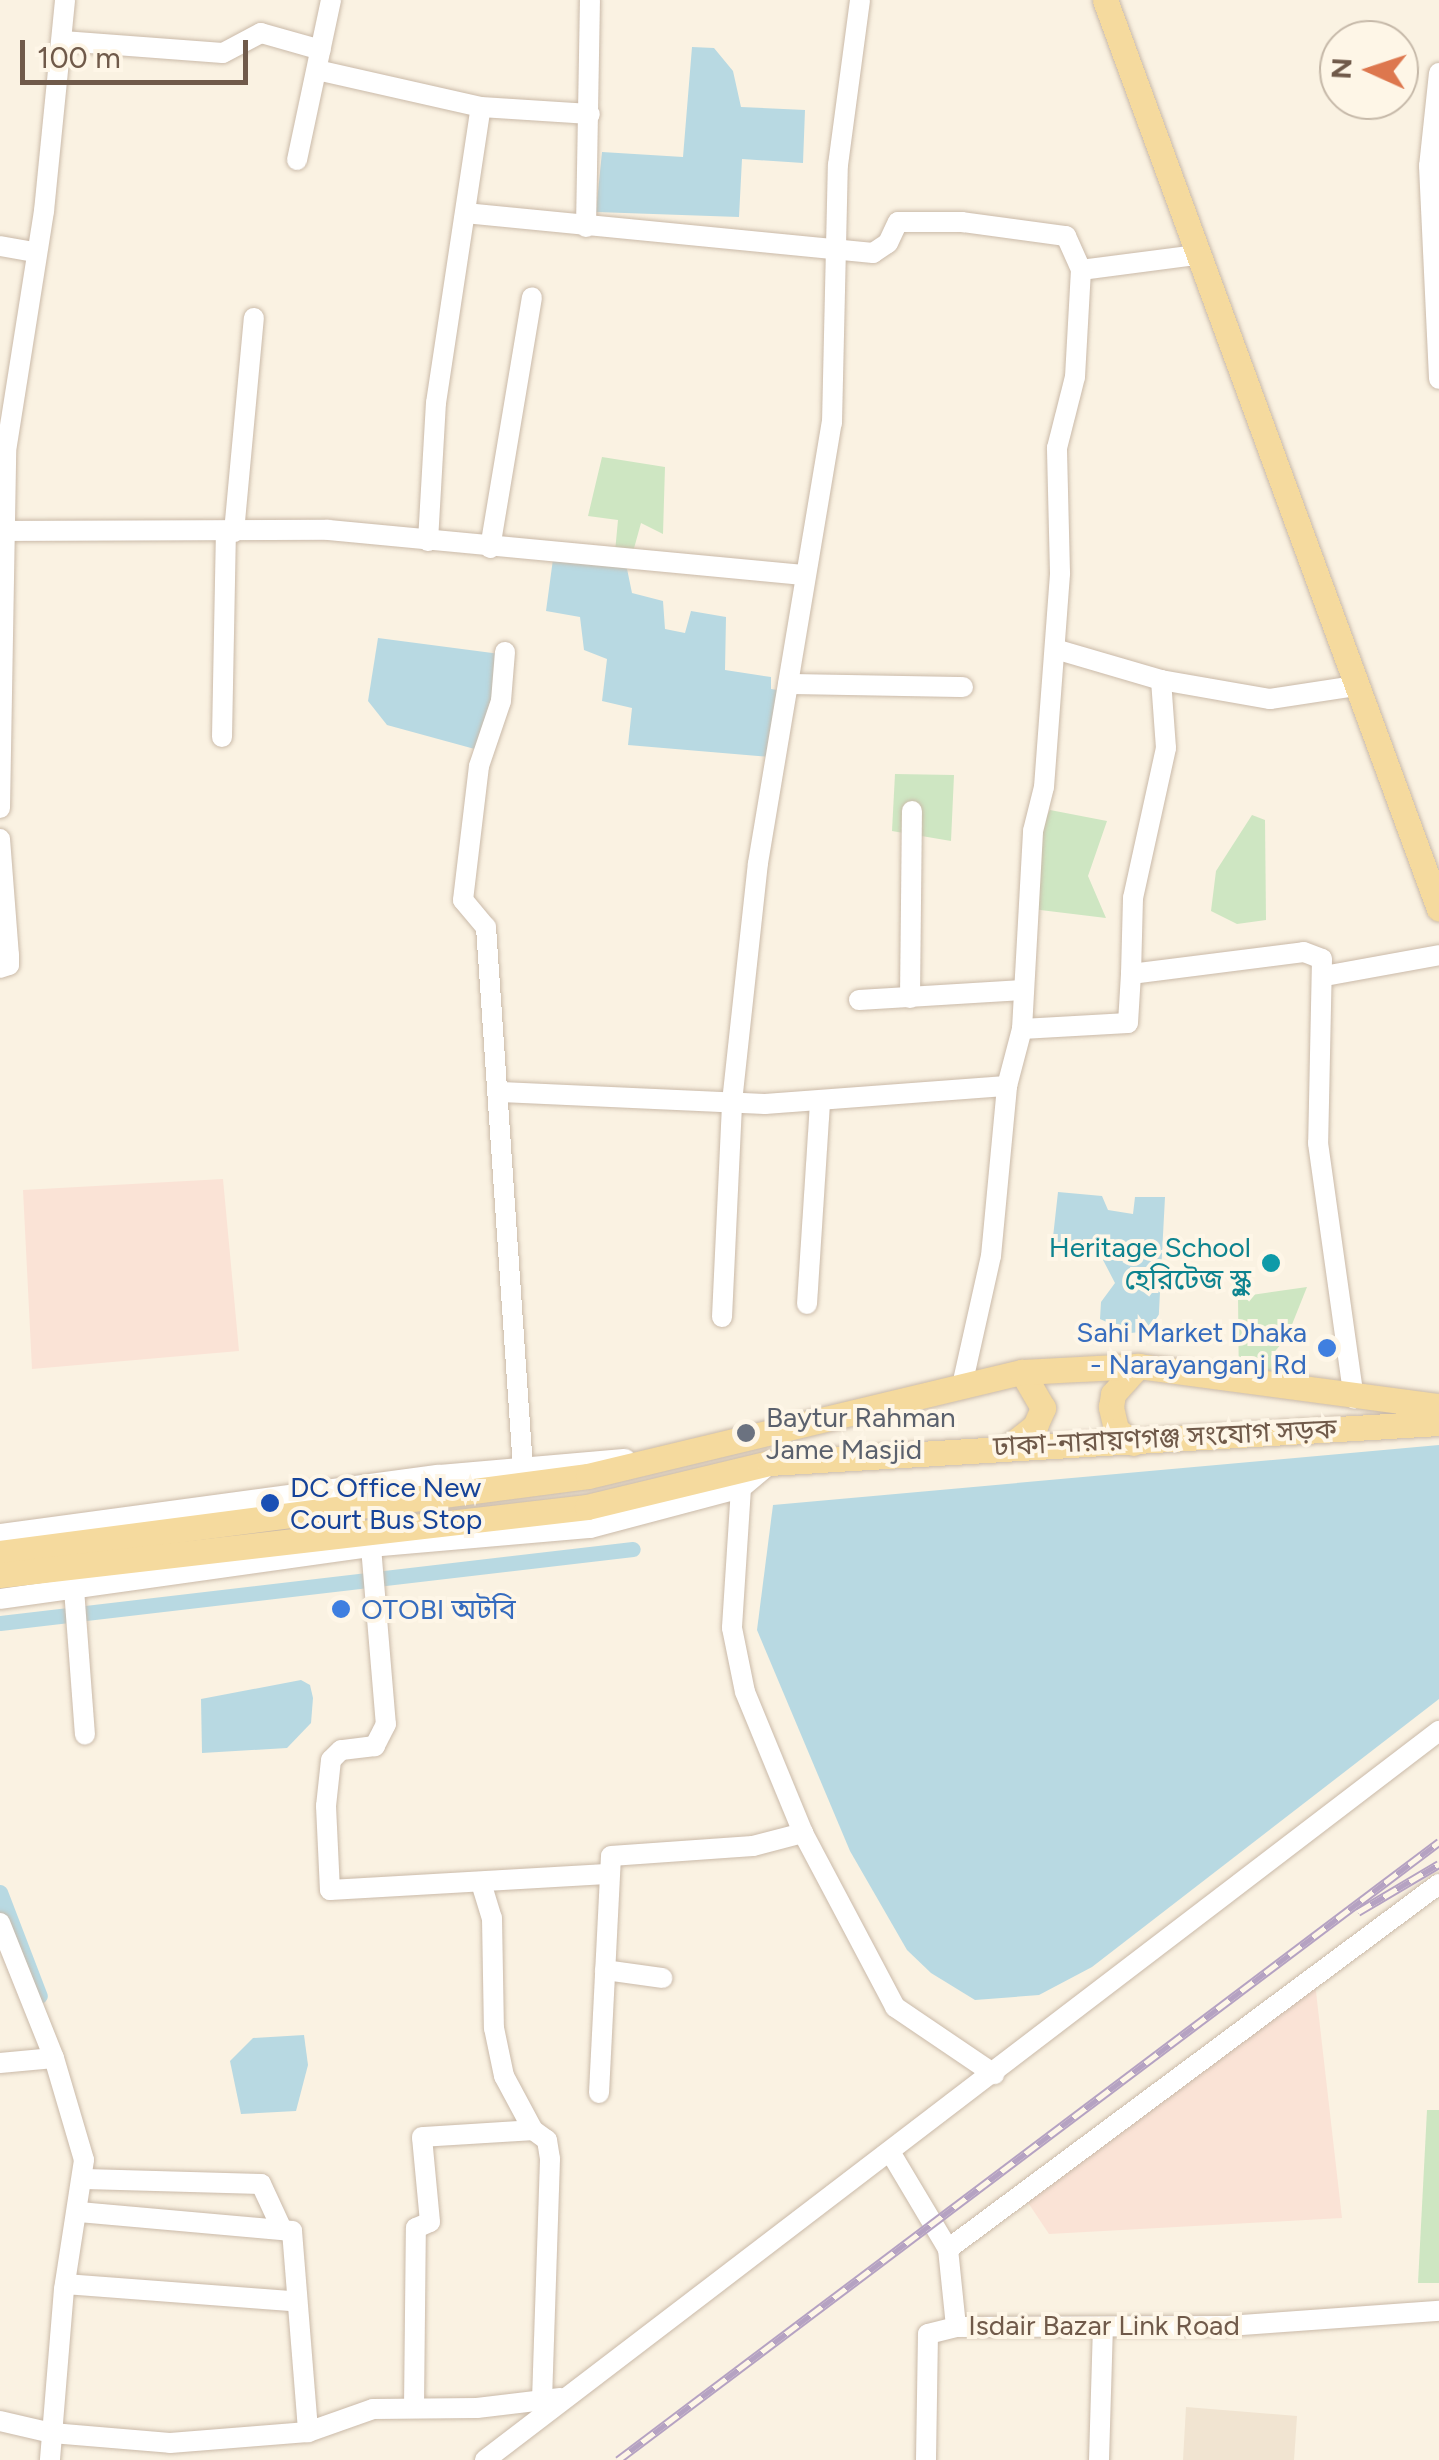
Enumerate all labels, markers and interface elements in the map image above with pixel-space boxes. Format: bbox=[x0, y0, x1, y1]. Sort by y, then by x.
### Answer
scale bar bbox=[25, 20, 252, 82]
north arrow bbox=[1319, 20, 1419, 120]
text: 100 m bbox=[37, 39, 121, 76]
text: N bbox=[1323, 57, 1359, 80]
place label: Heritage School হেরিটেজ স্কুল bbox=[1049, 1230, 1251, 1296]
marker: Heritage School হেরিটেজ স্কুল bbox=[1260, 1252, 1282, 1274]
place label: Sahi Market Dhaka - Narayanganj Rd bbox=[1076, 1315, 1307, 1381]
marker: Sahi Market Dhaka - Narayanganj Rd bbox=[1316, 1337, 1338, 1359]
place label: Baytur Rahman Jame Masjid bbox=[766, 1400, 956, 1466]
street label: ঢাকা-নারায়ণগঞ্জ সংযোগ সড়ক bbox=[992, 1411, 1338, 1463]
marker: Baytur Rahman Jame Masjid bbox=[735, 1422, 757, 1444]
place label: DC Office New Court Bus Stop bbox=[290, 1470, 482, 1536]
marker: DC Office New Court Bus Stop bbox=[259, 1492, 281, 1514]
place label: OTOBI অটবি bbox=[361, 1592, 516, 1626]
marker: OTOBI অটবি bbox=[330, 1598, 352, 1620]
street label: Isdair Bazar Link Road bbox=[968, 2308, 1240, 2342]

